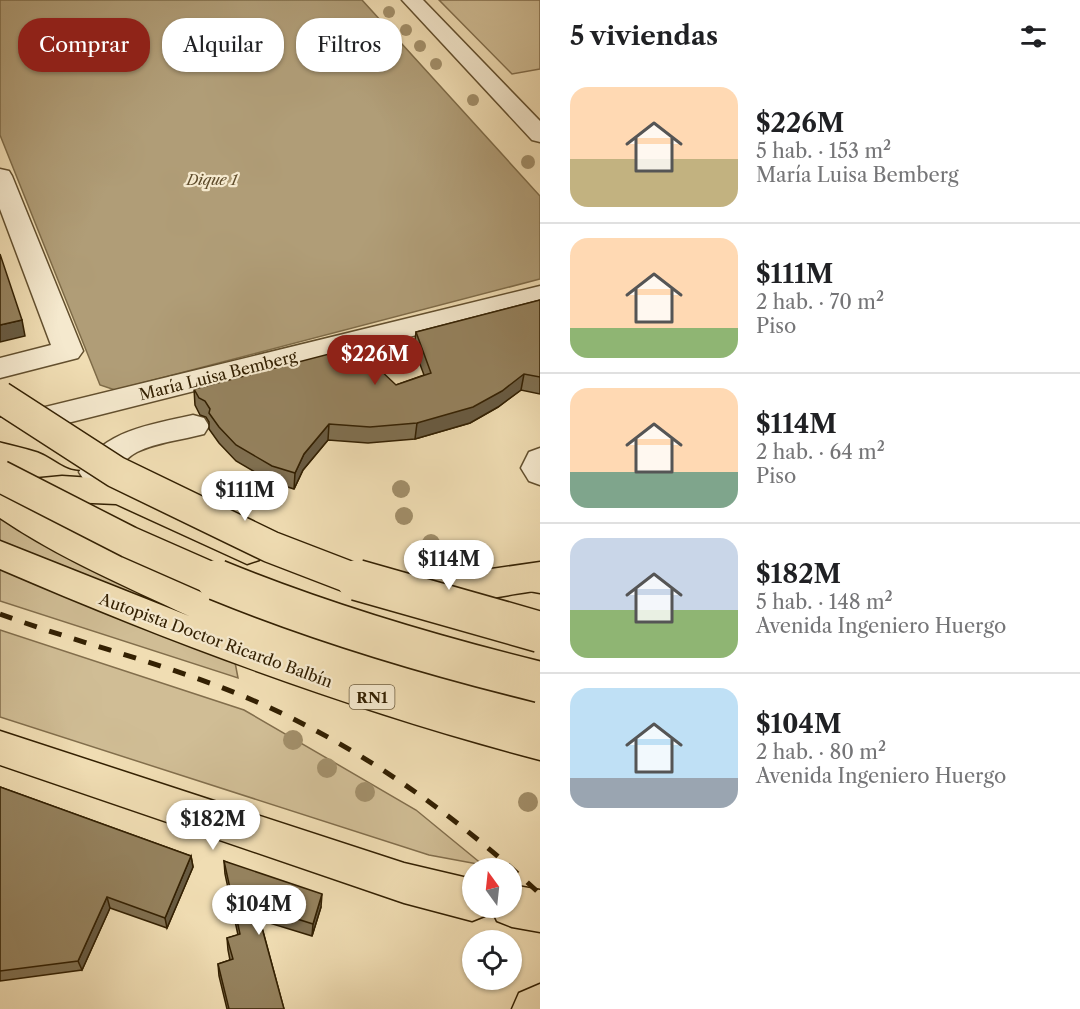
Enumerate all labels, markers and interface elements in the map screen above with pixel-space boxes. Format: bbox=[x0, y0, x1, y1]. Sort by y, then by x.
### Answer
chip: Comprar bbox=[18, 18, 150, 72]
chip: Alquilar bbox=[162, 18, 284, 72]
chip: Filtros bbox=[296, 18, 402, 72]
text: 5 viviendas bbox=[570, 20, 718, 52]
icon: filters bbox=[1017, 20, 1050, 53]
text: $226M bbox=[756, 107, 844, 139]
icon: home bbox=[618, 111, 690, 183]
text: 5 hab. · 153 m² bbox=[756, 139, 891, 163]
text: María Luisa Bemberg bbox=[756, 163, 959, 187]
water label: Dique 1 bbox=[186, 170, 239, 189]
text: $111M bbox=[756, 258, 833, 290]
icon: home bbox=[618, 262, 690, 334]
text: 2 hab. · 70 m² bbox=[756, 290, 884, 314]
text: Piso bbox=[756, 314, 796, 338]
pin: $226M bbox=[333, 335, 417, 386]
text: $226M bbox=[341, 342, 409, 366]
street label: María Luisa Bemberg bbox=[137, 346, 300, 404]
text: $114M bbox=[756, 408, 837, 440]
icon: home bbox=[618, 412, 690, 484]
text: 2 hab. · 64 m² bbox=[756, 440, 885, 464]
text: Piso bbox=[756, 464, 796, 488]
pin: $111M bbox=[203, 471, 287, 522]
text: $111M bbox=[215, 478, 275, 502]
pin: $114M bbox=[407, 540, 491, 591]
text: $114M bbox=[418, 547, 480, 571]
text: $182M bbox=[756, 558, 841, 590]
icon: home bbox=[618, 562, 690, 634]
street label: Autopista Doctor Ricardo Balbín bbox=[96, 588, 335, 692]
text: 5 hab. · 148 m² bbox=[756, 590, 893, 614]
text: Avenida Ingeniero Huergo bbox=[756, 614, 1006, 638]
road number: RN1 bbox=[350, 685, 394, 709]
text: $104M bbox=[756, 708, 842, 740]
icon: home bbox=[618, 712, 690, 784]
text: 2 hab. · 80 m² bbox=[756, 740, 886, 764]
text: Avenida Ingeniero Huergo bbox=[756, 764, 1006, 788]
pin: $182M bbox=[171, 800, 255, 851]
text: $182M bbox=[180, 807, 246, 831]
north arrow bbox=[462, 858, 522, 918]
map controls bbox=[462, 858, 522, 990]
pin: $104M bbox=[217, 885, 301, 936]
text: $104M bbox=[226, 892, 292, 916]
button: locate bbox=[462, 930, 522, 990]

